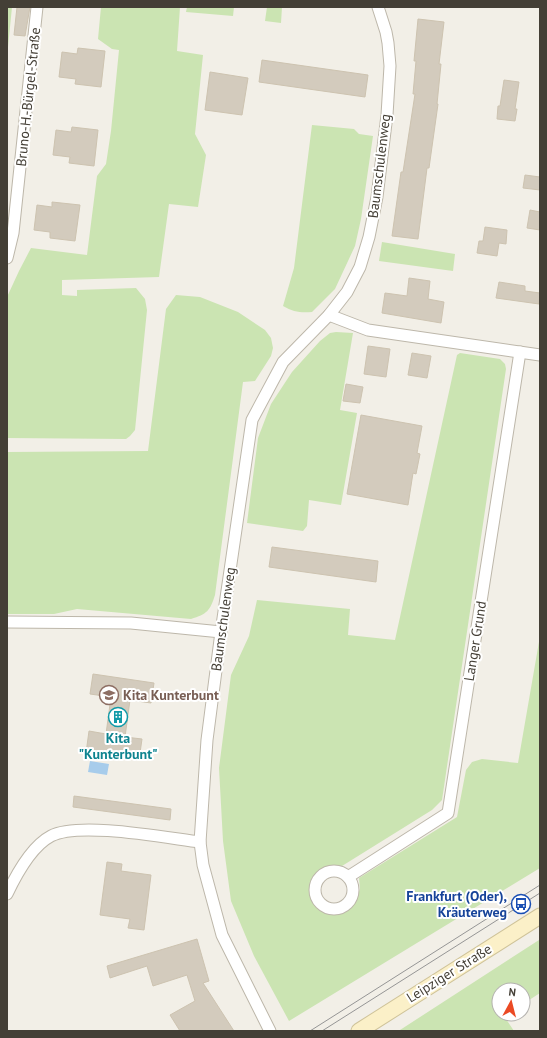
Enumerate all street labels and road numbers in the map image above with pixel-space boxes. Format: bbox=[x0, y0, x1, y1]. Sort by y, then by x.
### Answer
street label: Bruno-H.-Bürgel-Straße bbox=[12, 26, 44, 168]
street label: Baumschulenweg bbox=[364, 113, 394, 219]
street label: Baumschulenweg bbox=[207, 566, 239, 672]
street label: Langer Grund bbox=[460, 600, 490, 682]
street label: Leipziger Straße bbox=[403, 940, 495, 1006]

